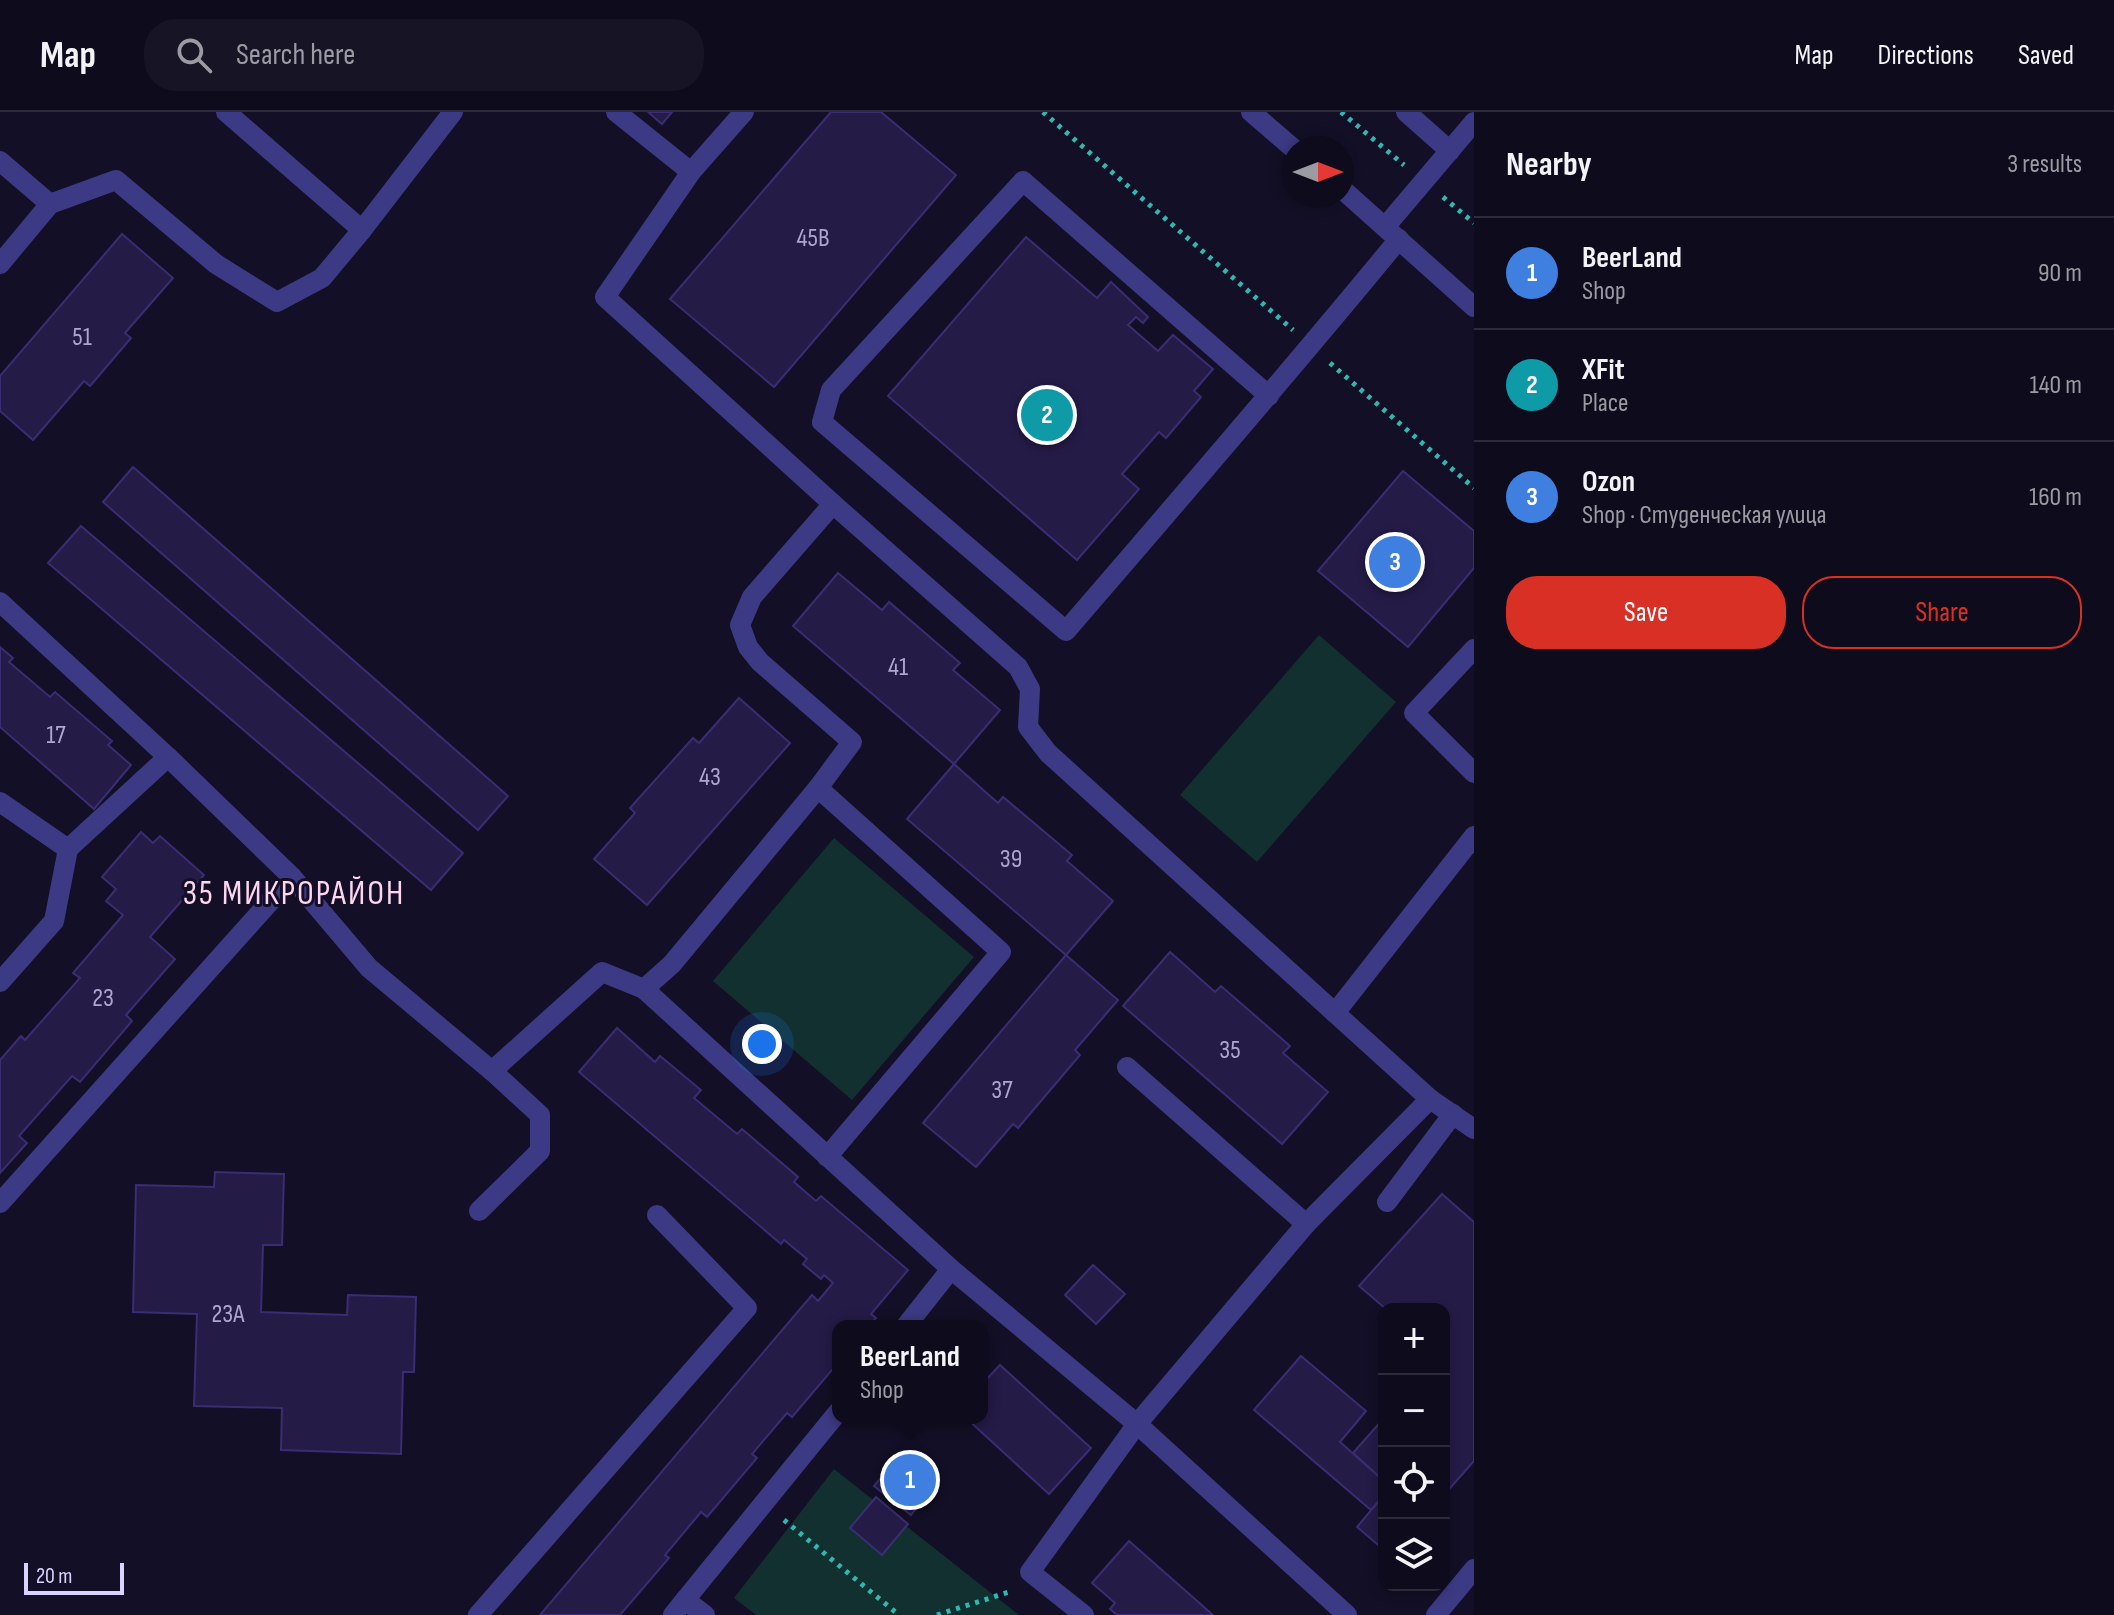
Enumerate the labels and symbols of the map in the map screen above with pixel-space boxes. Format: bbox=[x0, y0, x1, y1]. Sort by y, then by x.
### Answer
north arrow bbox=[1282, 136, 1354, 208]
house number: 45В bbox=[797, 223, 829, 254]
house number: 51 bbox=[72, 322, 92, 353]
pin: 2 bbox=[1021, 385, 1073, 445]
pin: 3 bbox=[1369, 532, 1421, 592]
house number: 41 bbox=[888, 652, 908, 683]
house number: 17 bbox=[46, 720, 66, 751]
house number: 43 bbox=[699, 762, 721, 793]
house number: 39 bbox=[1000, 844, 1022, 875]
district label: 35 МИКРОРАЙОН bbox=[183, 873, 405, 914]
house number: 23 bbox=[92, 983, 114, 1014]
your location bbox=[742, 1024, 782, 1064]
house number: 35 bbox=[1219, 1035, 1241, 1066]
house number: 37 bbox=[991, 1075, 1013, 1106]
house number: 23А bbox=[212, 1299, 245, 1330]
pin: 1 bbox=[884, 1450, 936, 1510]
scale bar bbox=[24, 1559, 124, 1595]

